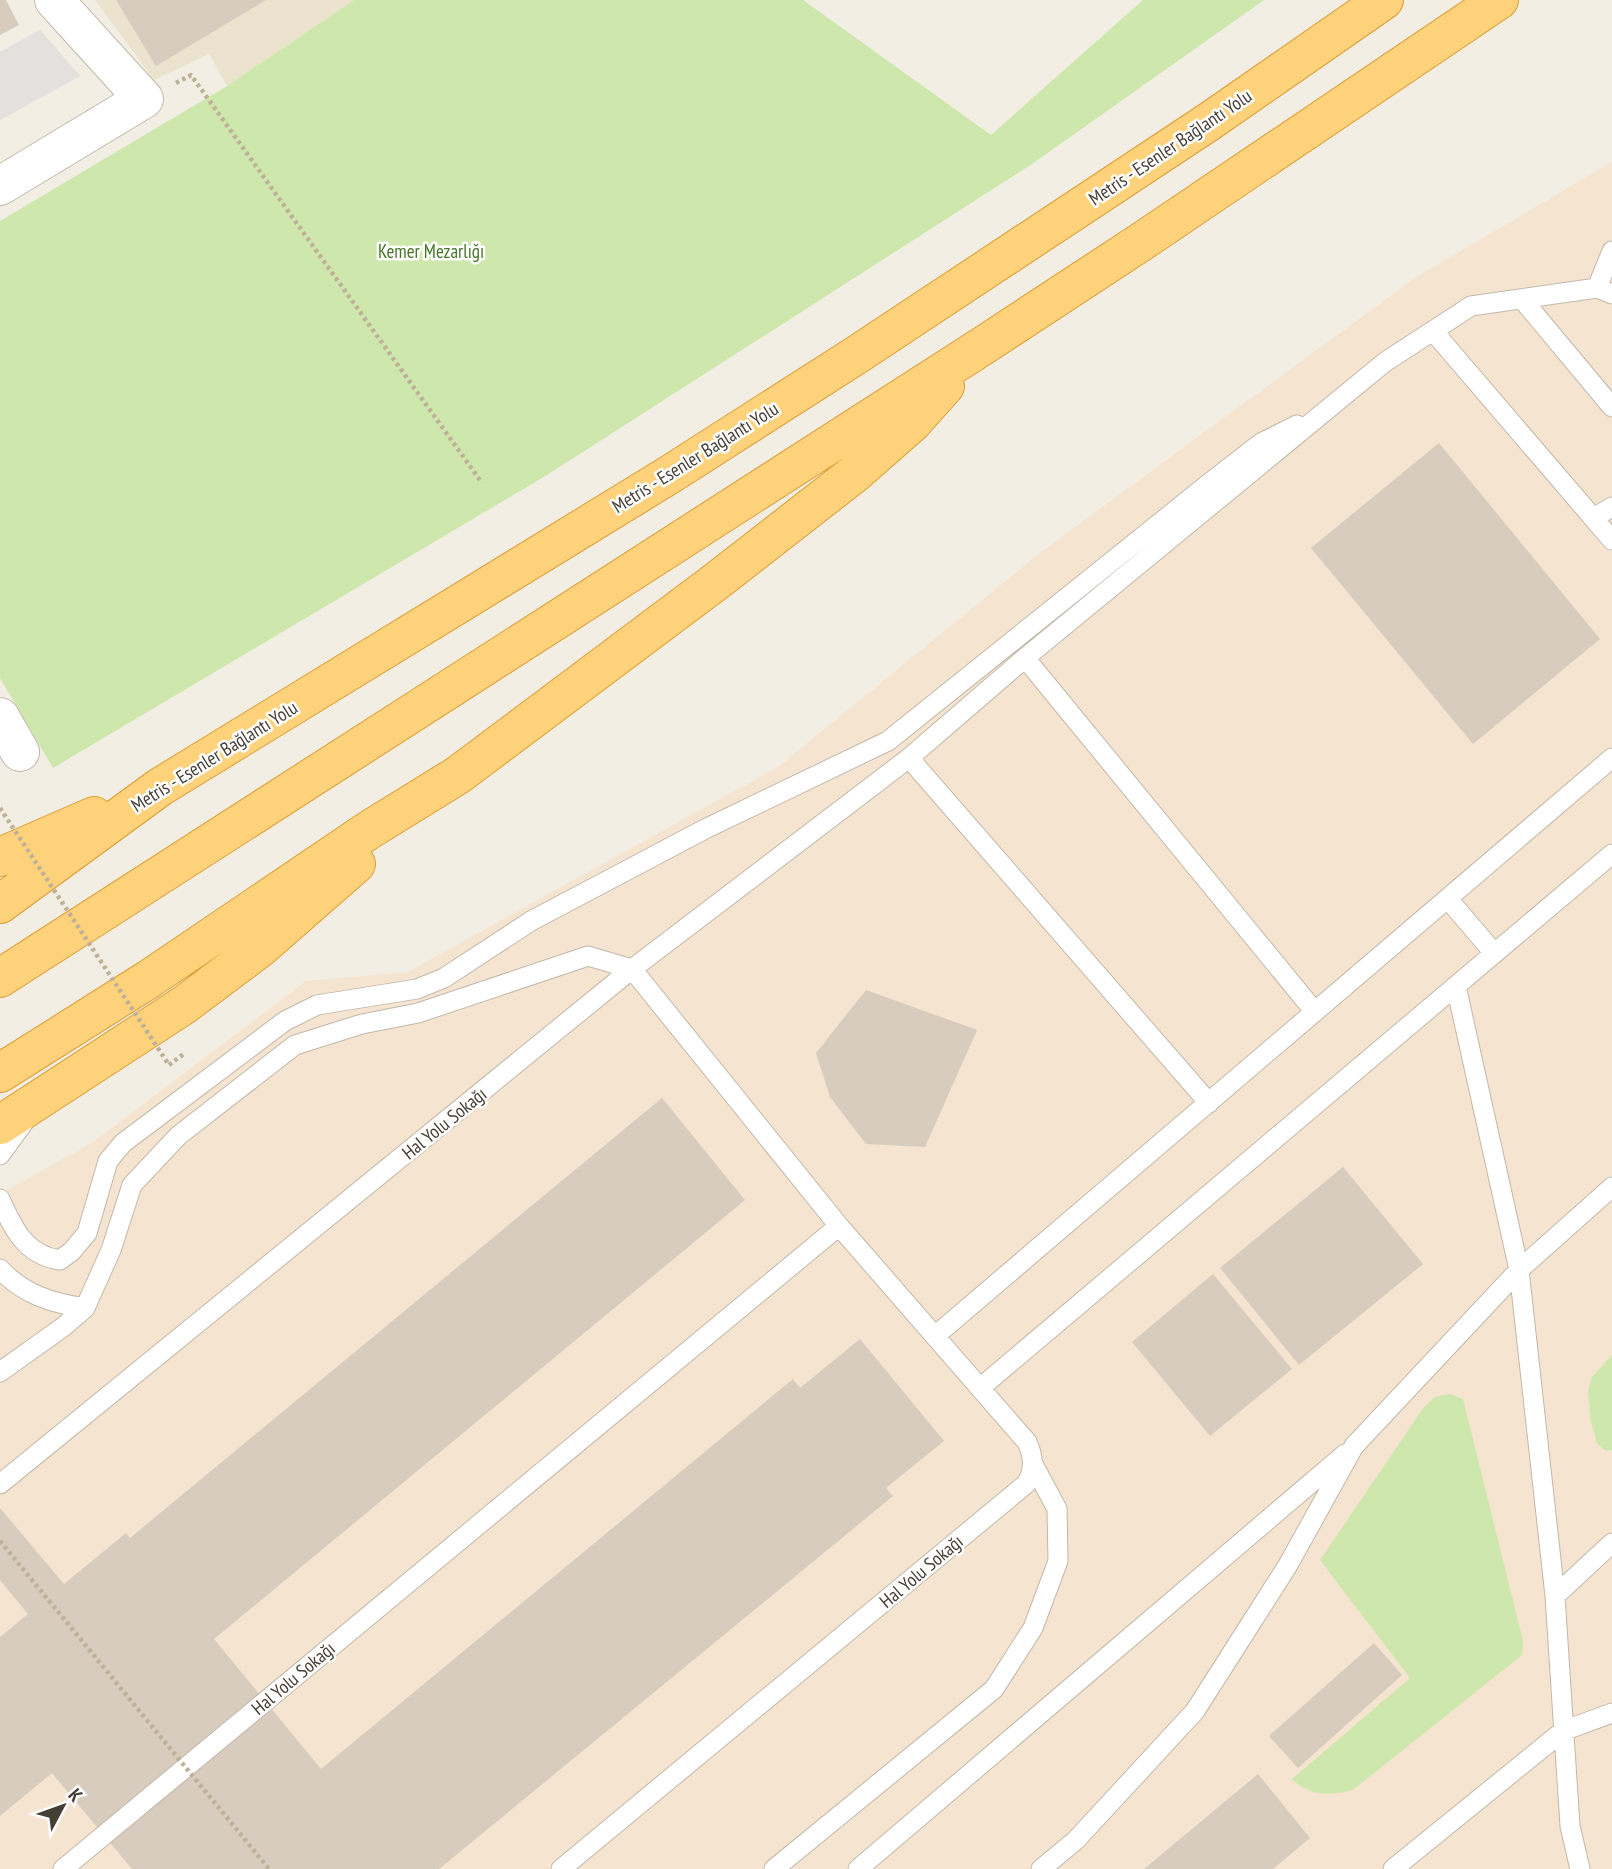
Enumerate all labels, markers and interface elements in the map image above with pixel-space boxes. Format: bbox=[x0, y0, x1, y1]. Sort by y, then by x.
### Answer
street label: Metris - Esenler Bağlantı Yolu bbox=[1084, 83, 1256, 211]
park label: Kemer Mezarlığı bbox=[378, 239, 484, 263]
street label: Metris - Esenler Bağlantı Yolu bbox=[607, 396, 783, 518]
street label: Metris - Esenler Bağlantı Yolu bbox=[126, 695, 302, 817]
street label: Hal Yolu Sokağı bbox=[397, 1082, 491, 1164]
street label: Hal Yolu Sokağı bbox=[874, 1529, 968, 1613]
street label: Hal Yolu Sokağı bbox=[246, 1636, 340, 1720]
north arrow bbox=[28, 1771, 98, 1841]
text: K bbox=[64, 1783, 88, 1807]

